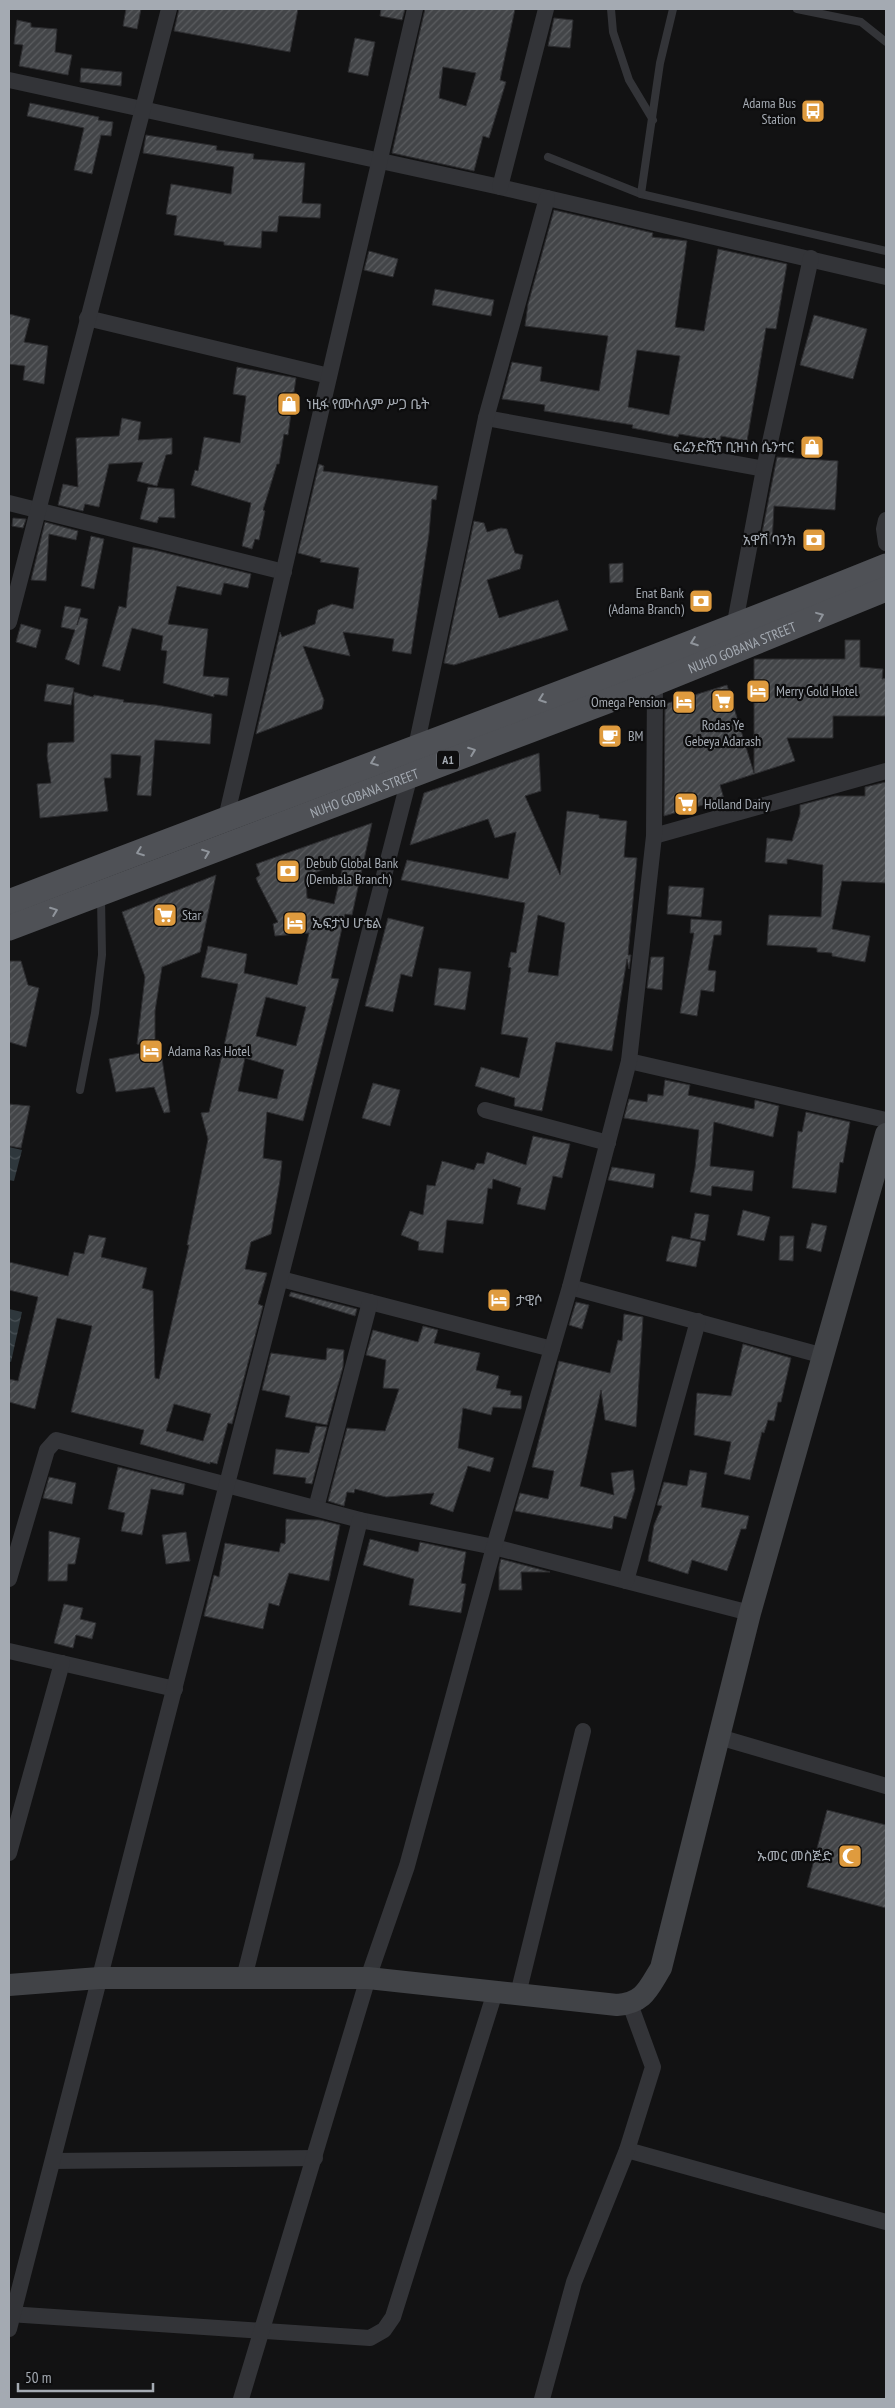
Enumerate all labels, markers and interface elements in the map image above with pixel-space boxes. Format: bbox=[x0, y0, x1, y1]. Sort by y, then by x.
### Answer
place label: Adama Bus Station bbox=[743, 94, 796, 128]
bus stop icon: Adama Bus Station bbox=[800, 98, 826, 124]
shop icon: ነዚፋ የሙስሊም ሥጋ ቤት bbox=[276, 391, 302, 417]
place label: ነዚፋ የሙስሊም ሥጋ ቤት bbox=[306, 395, 430, 413]
shop icon: ፍሬንድሺፕ ቢዝነስ ሴንተር bbox=[799, 434, 825, 460]
place label: ፍሬንድሺፕ ቢዝነስ ሴንተር bbox=[673, 438, 794, 456]
bank icon: አዋሽ ባንክ bbox=[801, 527, 827, 553]
place label: አዋሽ ባንክ bbox=[743, 531, 796, 549]
place label: Enat Bank (Adama Branch) bbox=[608, 584, 685, 618]
bank icon: Enat Bank (Adama Branch) bbox=[688, 588, 714, 614]
one-way arrow bbox=[815, 612, 823, 622]
street label: NUHO GOBANA STREET bbox=[686, 617, 799, 678]
one-way arrow bbox=[691, 636, 699, 646]
hotel icon: Merry Gold Hotel bbox=[745, 678, 771, 704]
place label: Merry Gold Hotel bbox=[776, 682, 858, 700]
supermarket icon: Rodas Ye Gebeya Adarash bbox=[710, 688, 736, 714]
hotel icon: Omega Pension bbox=[671, 689, 697, 715]
one-way arrow bbox=[538, 693, 547, 703]
place label: Omega Pension bbox=[591, 693, 666, 711]
place label: Rodas Ye Gebeya Adarash bbox=[685, 716, 761, 750]
cafe icon: BM bbox=[597, 723, 623, 749]
place label: BM bbox=[628, 727, 644, 745]
one-way arrow bbox=[468, 747, 476, 757]
road number: A1 bbox=[437, 750, 459, 770]
one-way arrow bbox=[370, 756, 378, 766]
street label: NUHO GOBANA STREET bbox=[307, 764, 422, 822]
supermarket icon: Holland Dairy bbox=[673, 791, 699, 817]
place label: Holland Dairy bbox=[704, 795, 771, 813]
one-way arrow bbox=[136, 845, 145, 856]
one-way arrow bbox=[201, 848, 210, 859]
place label: Debub Global Bank (Dembala Branch) bbox=[306, 854, 399, 888]
bank icon: Debub Global Bank (Dembala Branch) bbox=[275, 858, 301, 884]
supermarket icon: Star bbox=[152, 902, 178, 928]
one-way arrow bbox=[50, 906, 58, 916]
place label: Star bbox=[182, 906, 201, 924]
hotel icon: ኤፍታህ ሆቴል bbox=[282, 910, 308, 936]
place label: ኤፍታህ ሆቴል bbox=[312, 914, 382, 932]
hotel icon: Adama Ras Hotel bbox=[138, 1038, 164, 1064]
place label: Adama Ras Hotel bbox=[168, 1042, 251, 1060]
hotel icon: ታዊሶ bbox=[486, 1287, 512, 1313]
place label: ታዊሶ bbox=[516, 1291, 543, 1309]
mosque icon: ኡመር መስጅድ bbox=[837, 1843, 863, 1869]
place label: ኡመር መስጅድ bbox=[757, 1847, 832, 1865]
scale bar bbox=[18, 2360, 152, 2392]
text: 50 m bbox=[25, 2368, 51, 2387]

